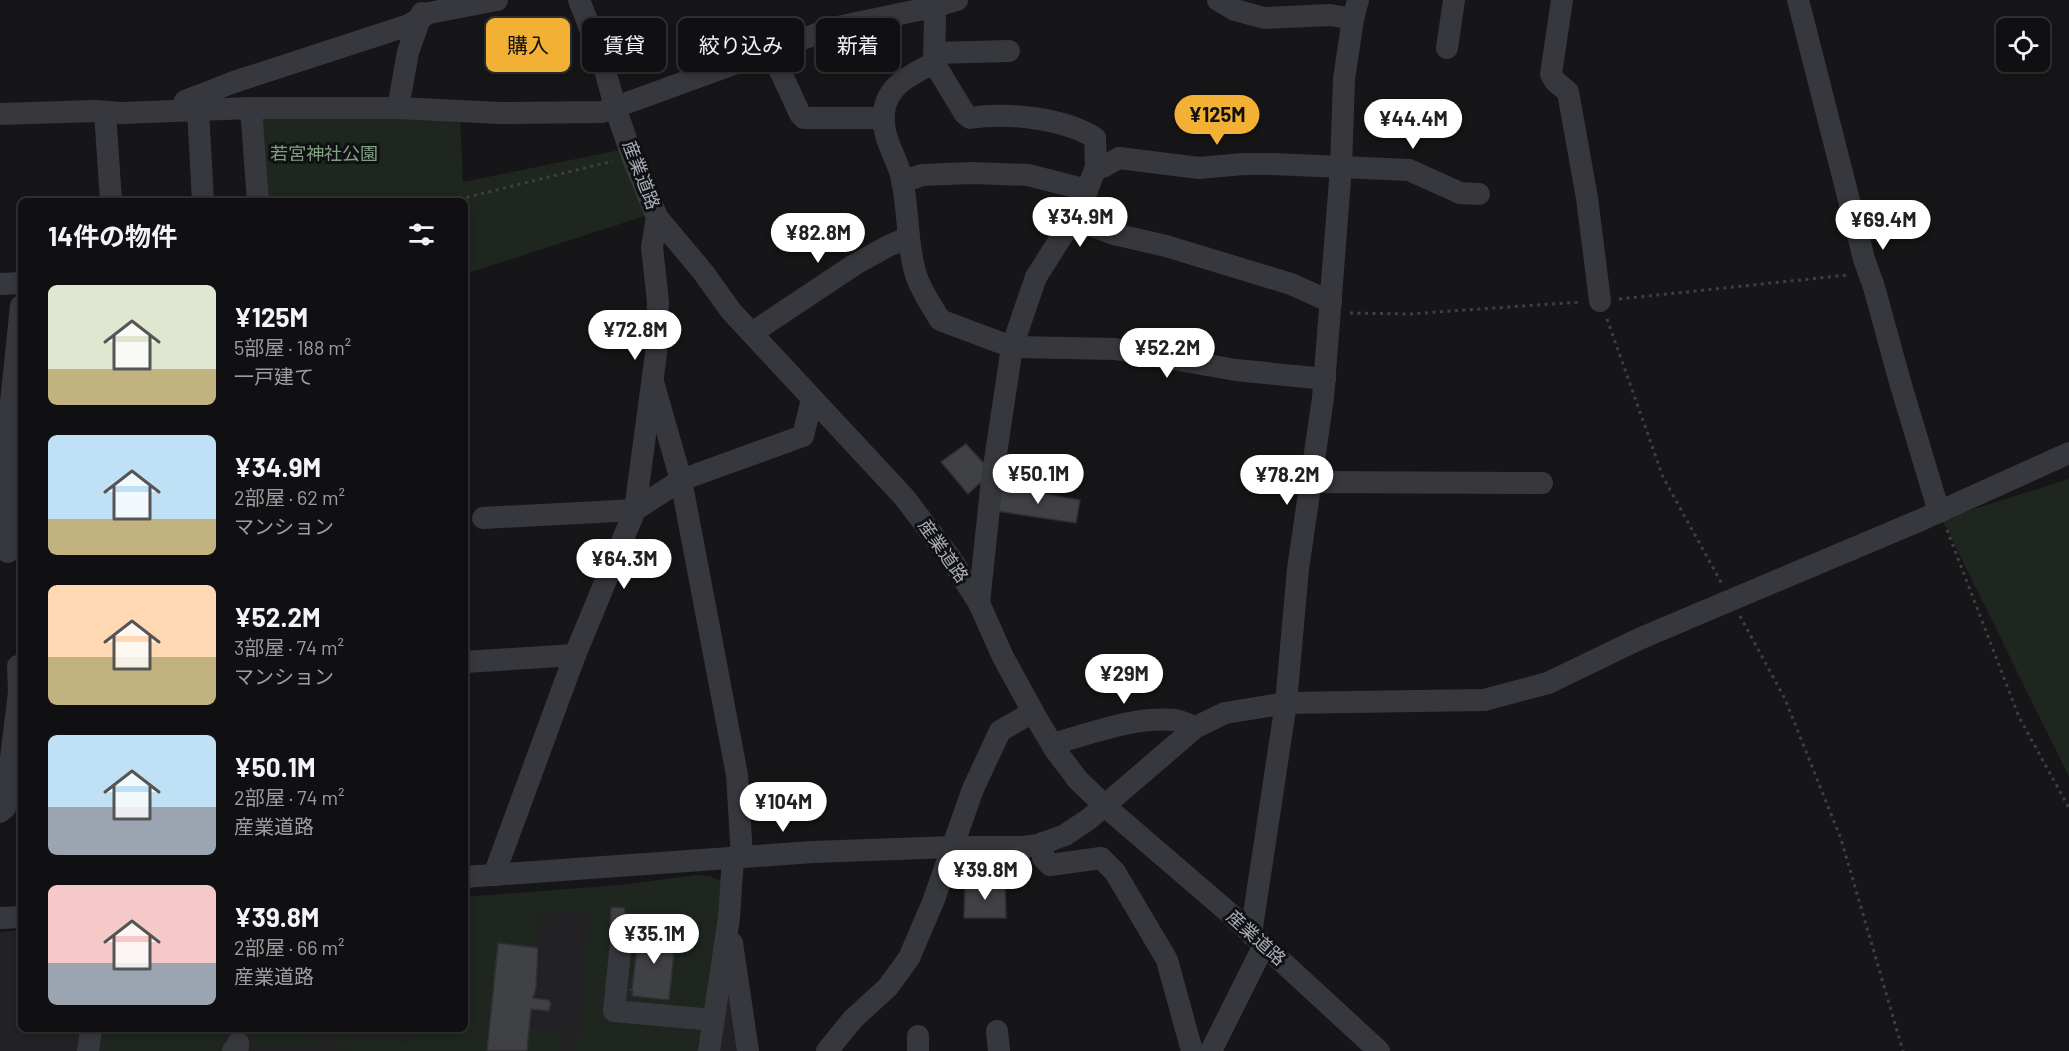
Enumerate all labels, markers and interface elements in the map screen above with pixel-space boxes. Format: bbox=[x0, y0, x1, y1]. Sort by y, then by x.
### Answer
chip: 購入 bbox=[486, 18, 570, 72]
chip: 賃貸 bbox=[582, 18, 666, 72]
chip: 絞り込み bbox=[678, 18, 804, 72]
chip: 新着 bbox=[816, 18, 900, 72]
map controls bbox=[1996, 18, 2050, 72]
button: locate bbox=[1996, 18, 2050, 72]
pin: ¥125M bbox=[1175, 95, 1259, 146]
pin: ¥44.4M bbox=[1364, 99, 1462, 150]
text: ¥125M bbox=[1188, 102, 1246, 126]
text: ¥44.4M bbox=[1378, 106, 1448, 130]
street label: 産業道路 bbox=[619, 137, 665, 212]
park label: 若宮神社公園 bbox=[270, 142, 378, 164]
pin: ¥34.9M bbox=[1031, 197, 1129, 248]
pin: ¥69.4M bbox=[1834, 200, 1932, 251]
text: ¥34.9M bbox=[1047, 204, 1113, 228]
text: ¥69.4M bbox=[1850, 207, 1916, 231]
pin: ¥82.8M bbox=[769, 213, 867, 264]
icon: filters bbox=[405, 218, 438, 251]
text: 14件の物件 bbox=[48, 220, 177, 251]
text: ¥82.8M bbox=[785, 220, 851, 244]
text: ¥125M bbox=[234, 301, 308, 332]
icon: home bbox=[96, 309, 168, 381]
pin: ¥72.8M bbox=[586, 310, 684, 361]
text: ¥72.8M bbox=[602, 317, 668, 341]
pin: ¥52.2M bbox=[1118, 328, 1216, 379]
text: 5部屋 · 188 m² bbox=[234, 335, 351, 359]
text: ¥52.2M bbox=[1134, 335, 1200, 359]
text: 一戸建て bbox=[234, 364, 314, 388]
text: ¥34.9M bbox=[234, 451, 321, 482]
pin: ¥50.1M bbox=[989, 454, 1087, 505]
pin: ¥78.2M bbox=[1238, 455, 1336, 506]
icon: home bbox=[96, 459, 168, 531]
text: ¥50.1M bbox=[1007, 461, 1069, 485]
text: ¥78.2M bbox=[1254, 462, 1320, 486]
text: 2部屋 · 62 m² bbox=[234, 485, 345, 509]
text: マンション bbox=[234, 514, 334, 538]
street label: 産業道路 bbox=[914, 515, 973, 586]
pin: ¥64.3M bbox=[575, 539, 673, 590]
text: ¥64.3M bbox=[590, 546, 658, 570]
text: ¥52.2M bbox=[234, 601, 321, 632]
icon: home bbox=[96, 609, 168, 681]
text: 3部屋 · 74 m² bbox=[234, 635, 344, 659]
pin: ¥29M bbox=[1088, 654, 1160, 705]
text: ¥29M bbox=[1099, 661, 1149, 685]
text: マンション bbox=[234, 664, 334, 688]
text: ¥50.1M bbox=[234, 751, 315, 782]
icon: home bbox=[96, 759, 168, 831]
pin: ¥104M bbox=[741, 782, 825, 833]
text: 2部屋 · 74 m² bbox=[234, 785, 344, 809]
text: ¥104M bbox=[754, 789, 812, 813]
text: 産業道路 bbox=[234, 814, 314, 838]
pin: ¥39.8M bbox=[936, 850, 1034, 901]
text: ¥39.8M bbox=[952, 857, 1018, 881]
text: ¥39.8M bbox=[234, 901, 319, 932]
street label: 産業道路 bbox=[1223, 905, 1291, 970]
icon: home bbox=[96, 909, 168, 981]
pin: ¥35.1M bbox=[605, 914, 703, 965]
text: ¥35.1M bbox=[623, 921, 685, 945]
text: 2部屋 · 66 m² bbox=[234, 935, 345, 959]
text: 産業道路 bbox=[234, 964, 314, 988]

